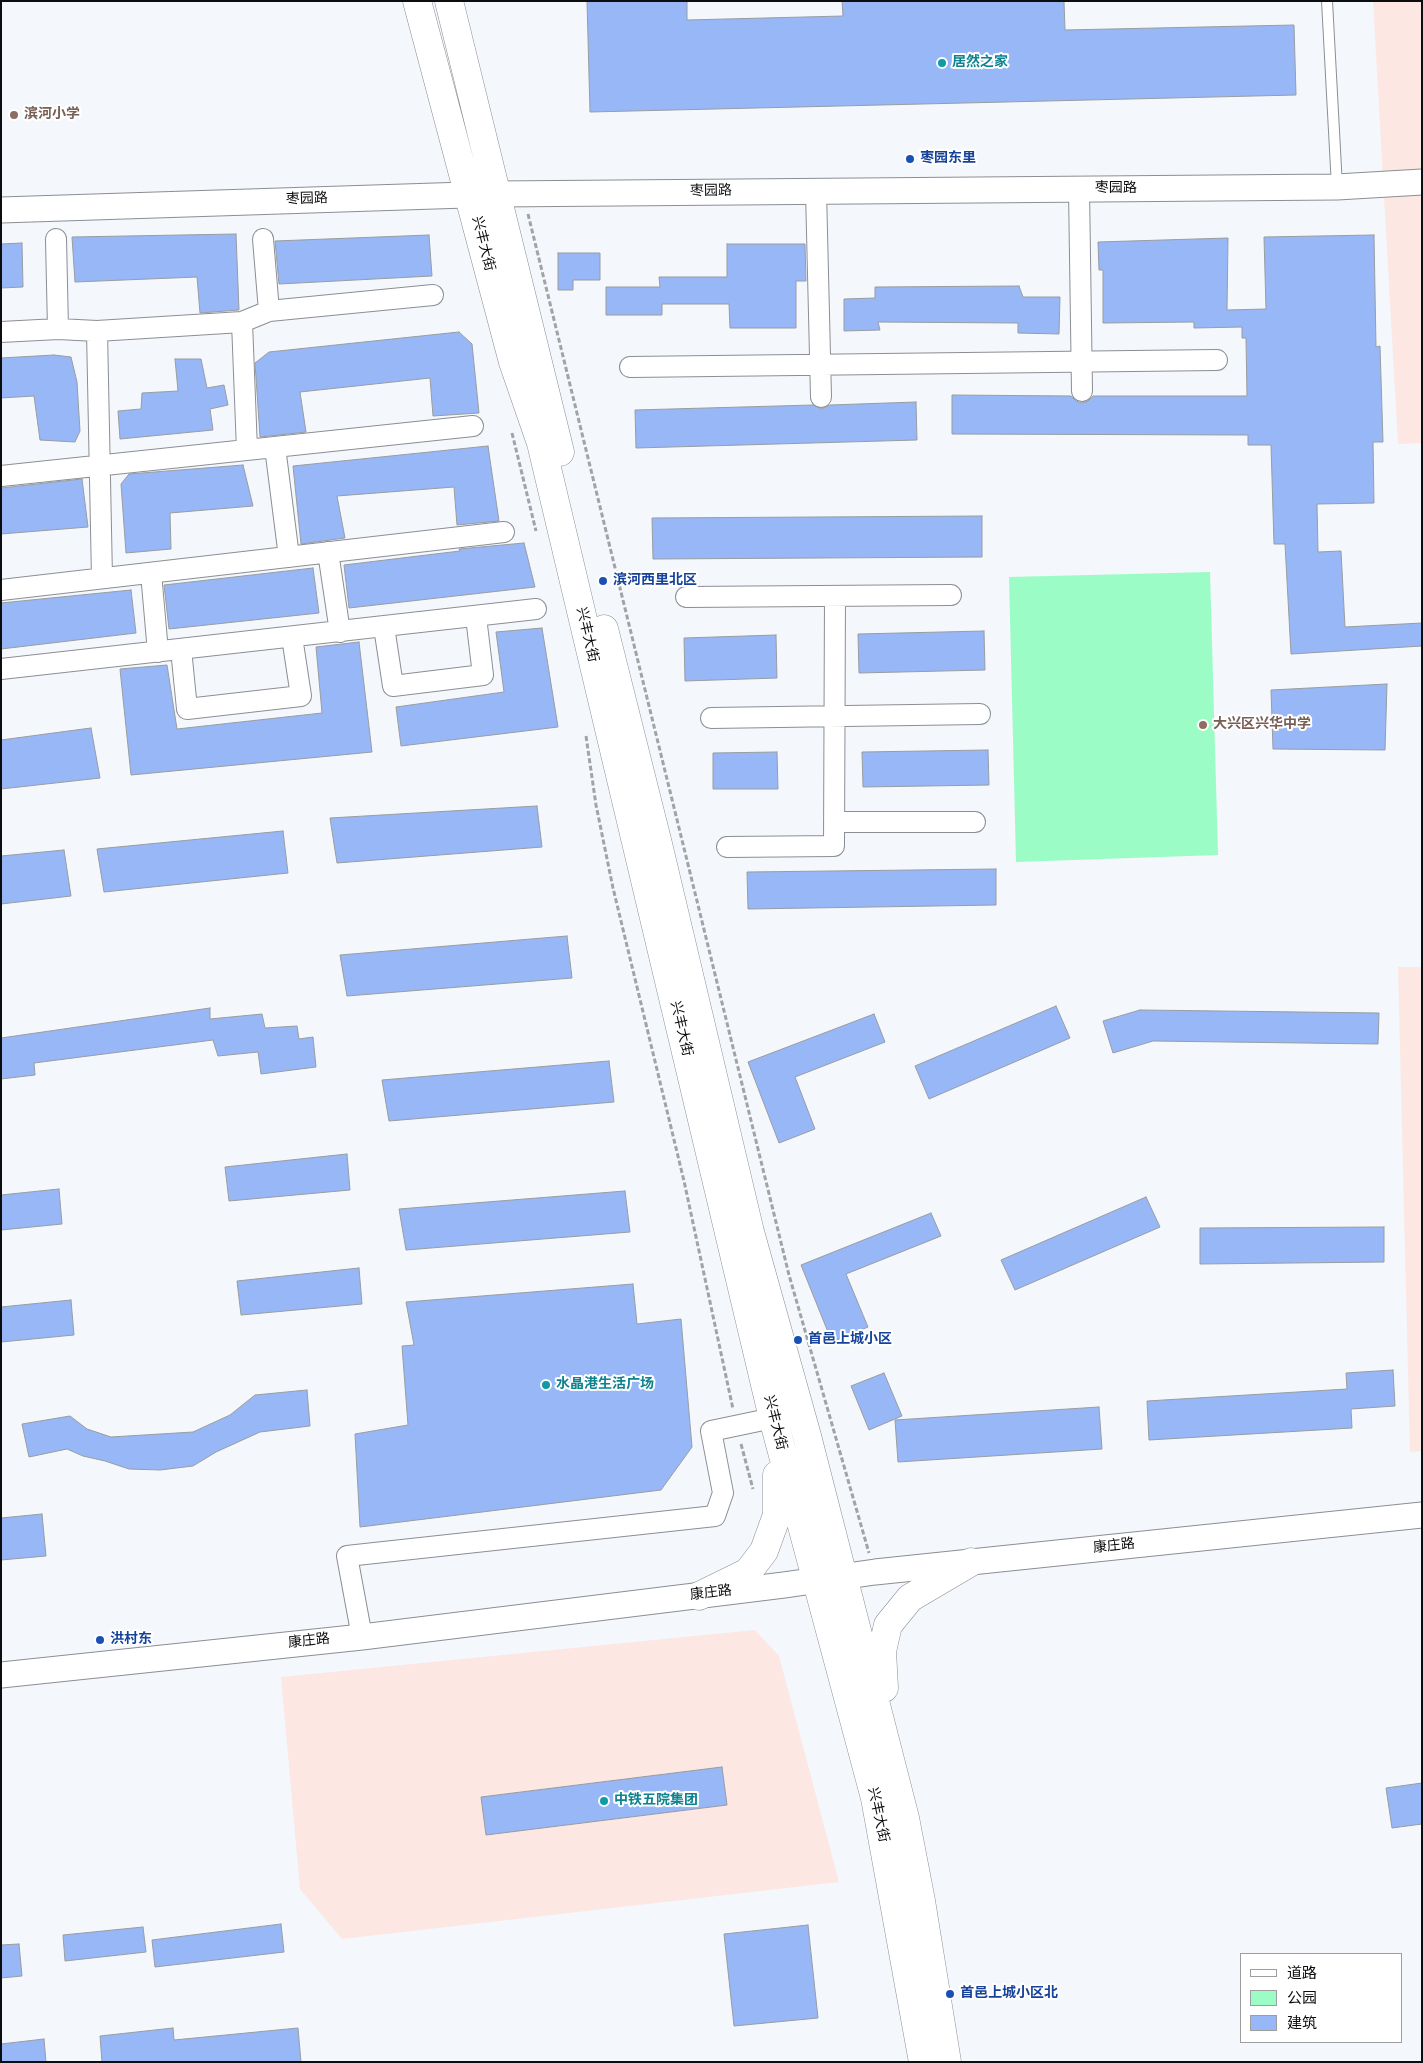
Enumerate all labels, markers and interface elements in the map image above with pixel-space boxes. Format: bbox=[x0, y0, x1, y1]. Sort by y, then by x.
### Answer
place label: 居然之家 bbox=[952, 55, 1008, 71]
marker: 居然之家 bbox=[936, 57, 948, 69]
place label: 滨河小学 bbox=[24, 107, 80, 123]
marker: 滨河小学 bbox=[8, 109, 20, 121]
place label: 枣园东里 bbox=[920, 151, 976, 167]
marker: 枣园东里 bbox=[904, 153, 916, 165]
street label: 枣园路 bbox=[1095, 181, 1137, 197]
street label: 枣园路 bbox=[690, 183, 732, 201]
street label: 枣园路 bbox=[286, 191, 328, 209]
street label: 兴丰大街 bbox=[467, 215, 497, 273]
place label: 滨河西里北区 bbox=[613, 573, 697, 589]
marker: 滨河西里北区 bbox=[597, 575, 609, 587]
street label: 兴丰大街 bbox=[572, 606, 600, 664]
place label: 大兴区兴华中学 bbox=[1213, 717, 1311, 733]
marker: 大兴区兴华中学 bbox=[1197, 719, 1209, 731]
street label: 兴丰大街 bbox=[666, 1000, 694, 1058]
place label: 首邑上城小区 bbox=[808, 1332, 892, 1348]
marker: 首邑上城小区 bbox=[792, 1334, 804, 1346]
place label: 水晶港生活广场 bbox=[556, 1377, 654, 1393]
marker: 水晶港生活广场 bbox=[540, 1379, 552, 1391]
street label: 兴丰大街 bbox=[759, 1394, 789, 1452]
street label: 康庄路 bbox=[1092, 1536, 1136, 1558]
street label: 康庄路 bbox=[689, 1583, 733, 1605]
street label: 康庄路 bbox=[287, 1631, 331, 1653]
place label: 洪村东 bbox=[110, 1632, 152, 1648]
marker: 洪村东 bbox=[94, 1634, 106, 1646]
street label: 兴丰大街 bbox=[863, 1786, 891, 1844]
place label: 中铁五院集团 bbox=[614, 1793, 698, 1809]
marker: 中铁五院集团 bbox=[598, 1795, 610, 1807]
legend bbox=[1240, 1953, 1403, 2043]
text: 道路 bbox=[1287, 1965, 1317, 1984]
place label: 首邑上城小区北 bbox=[960, 1986, 1058, 2002]
marker: 首邑上城小区北 bbox=[944, 1988, 956, 2000]
text: 公园 bbox=[1287, 1990, 1317, 2009]
text: 建筑 bbox=[1287, 2015, 1317, 2034]

